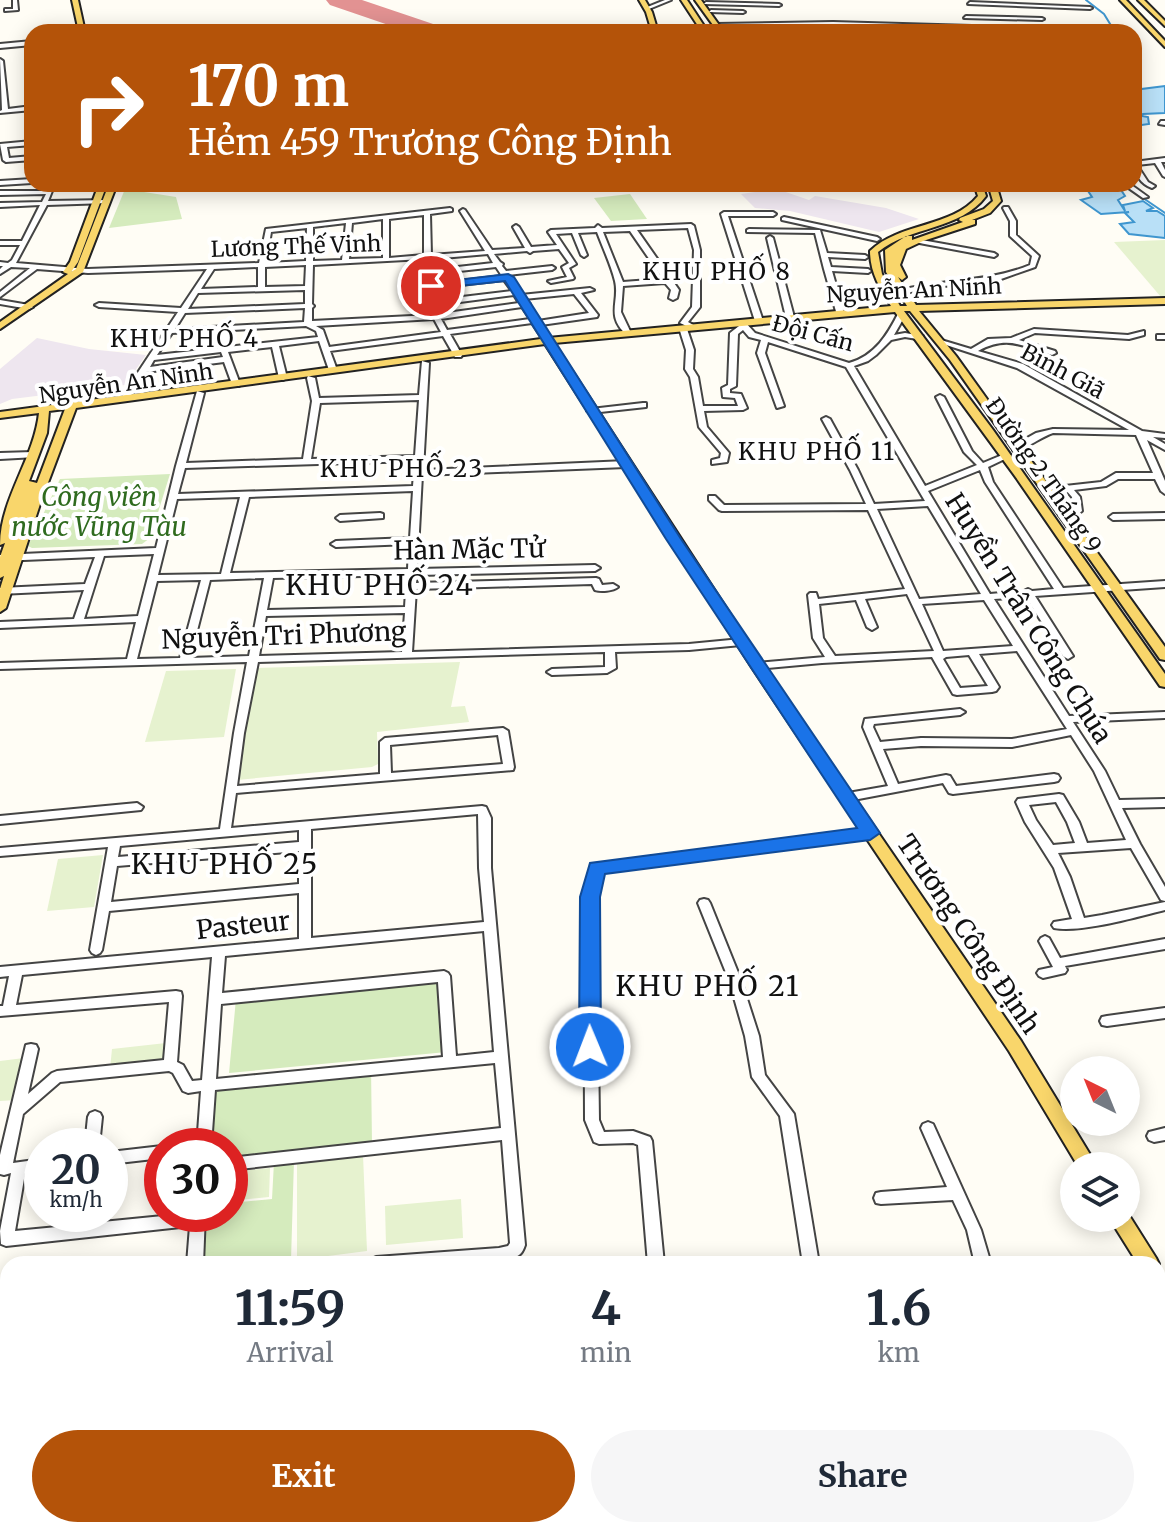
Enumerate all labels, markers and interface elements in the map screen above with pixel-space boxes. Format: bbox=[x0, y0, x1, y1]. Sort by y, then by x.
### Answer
text: 170 m bbox=[188, 51, 349, 121]
icon: right bbox=[56, 56, 160, 160]
text: Hẻm 459 Trương Công Định bbox=[188, 120, 672, 165]
street label: Lương Thế Vinh bbox=[210, 229, 382, 263]
pin bbox=[397, 252, 465, 320]
district label: KHU PHỐ 8 bbox=[642, 252, 792, 287]
icon: arrive bbox=[409, 264, 453, 308]
street label: Nguyễn An Ninh bbox=[826, 270, 1003, 309]
street label: Đội Cấn bbox=[769, 309, 857, 357]
district label: KHU PHỐ 4 bbox=[110, 319, 260, 354]
street label: Bình Giã bbox=[1016, 337, 1110, 405]
street label: Nguyễn An Ninh bbox=[37, 356, 215, 409]
street label: Đường 2 Tháng 9 bbox=[980, 392, 1108, 558]
district label: KHU PHỐ 11 bbox=[738, 432, 896, 467]
district label: KHU PHỐ 23 bbox=[320, 449, 484, 484]
park label: Công viên nước Vũng Tàu bbox=[11, 480, 187, 543]
street label: Huyền Trân Công Chúa bbox=[938, 487, 1120, 749]
street label: Hàn Mặc Tử bbox=[393, 531, 548, 567]
district label: KHU PHỐ 24 bbox=[285, 563, 475, 603]
street label: Nguyễn Tri Phương bbox=[161, 614, 407, 656]
street label: Trương Công Định bbox=[890, 828, 1048, 1040]
district label: KHU PHỐ 25 bbox=[131, 842, 319, 882]
street label: Pasteur bbox=[194, 904, 292, 946]
district label: KHU PHỐ 21 bbox=[615, 964, 801, 1004]
position arrow bbox=[548, 1005, 632, 1089]
north arrow bbox=[1060, 1056, 1140, 1136]
map controls bbox=[1060, 1056, 1140, 1232]
speed limit sign: 30 bbox=[144, 1128, 248, 1232]
text: 20 bbox=[51, 1145, 101, 1195]
button: layers bbox=[1060, 1152, 1140, 1232]
text: km/h bbox=[50, 1187, 102, 1212]
text: 11:59 bbox=[235, 1278, 345, 1338]
text: 4 bbox=[591, 1278, 621, 1338]
text: 1.6 bbox=[866, 1278, 931, 1338]
text: Arrival bbox=[247, 1336, 333, 1369]
text: min bbox=[580, 1336, 632, 1369]
text: km bbox=[878, 1336, 920, 1369]
button: Exit bbox=[32, 1430, 575, 1522]
button: Share bbox=[591, 1430, 1134, 1522]

